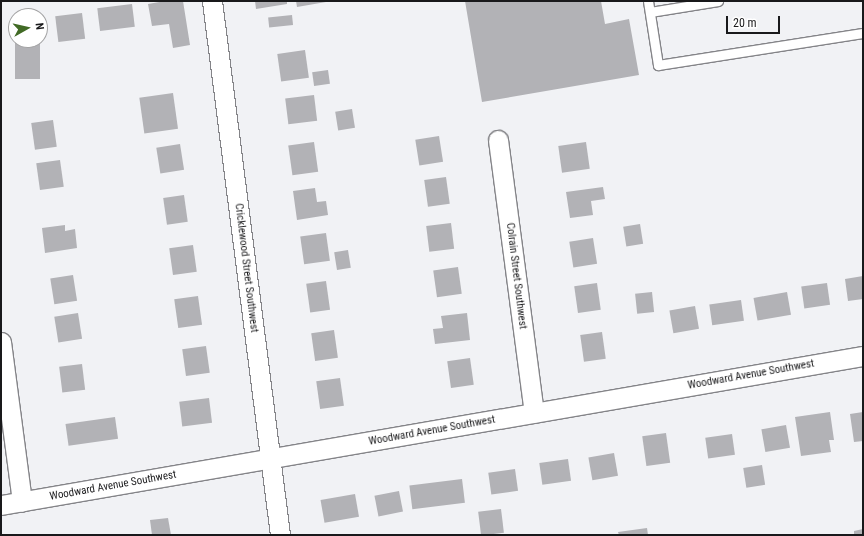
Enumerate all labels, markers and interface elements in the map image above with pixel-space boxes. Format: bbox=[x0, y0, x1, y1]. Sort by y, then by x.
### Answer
north arrow bbox=[8, 8, 48, 48]
scale bar bbox=[728, 8, 782, 34]
text: 20 m bbox=[733, 16, 757, 30]
text: N bbox=[32, 22, 46, 31]
street label: Cricklewood Street Southwest bbox=[232, 203, 260, 333]
street label: Colrain Street Southwest bbox=[503, 222, 529, 330]
street label: Woodward Avenue Southwest bbox=[687, 357, 815, 393]
street label: Woodward Avenue Southwest bbox=[368, 413, 496, 449]
street label: Woodward Avenue Southwest bbox=[49, 468, 177, 504]

